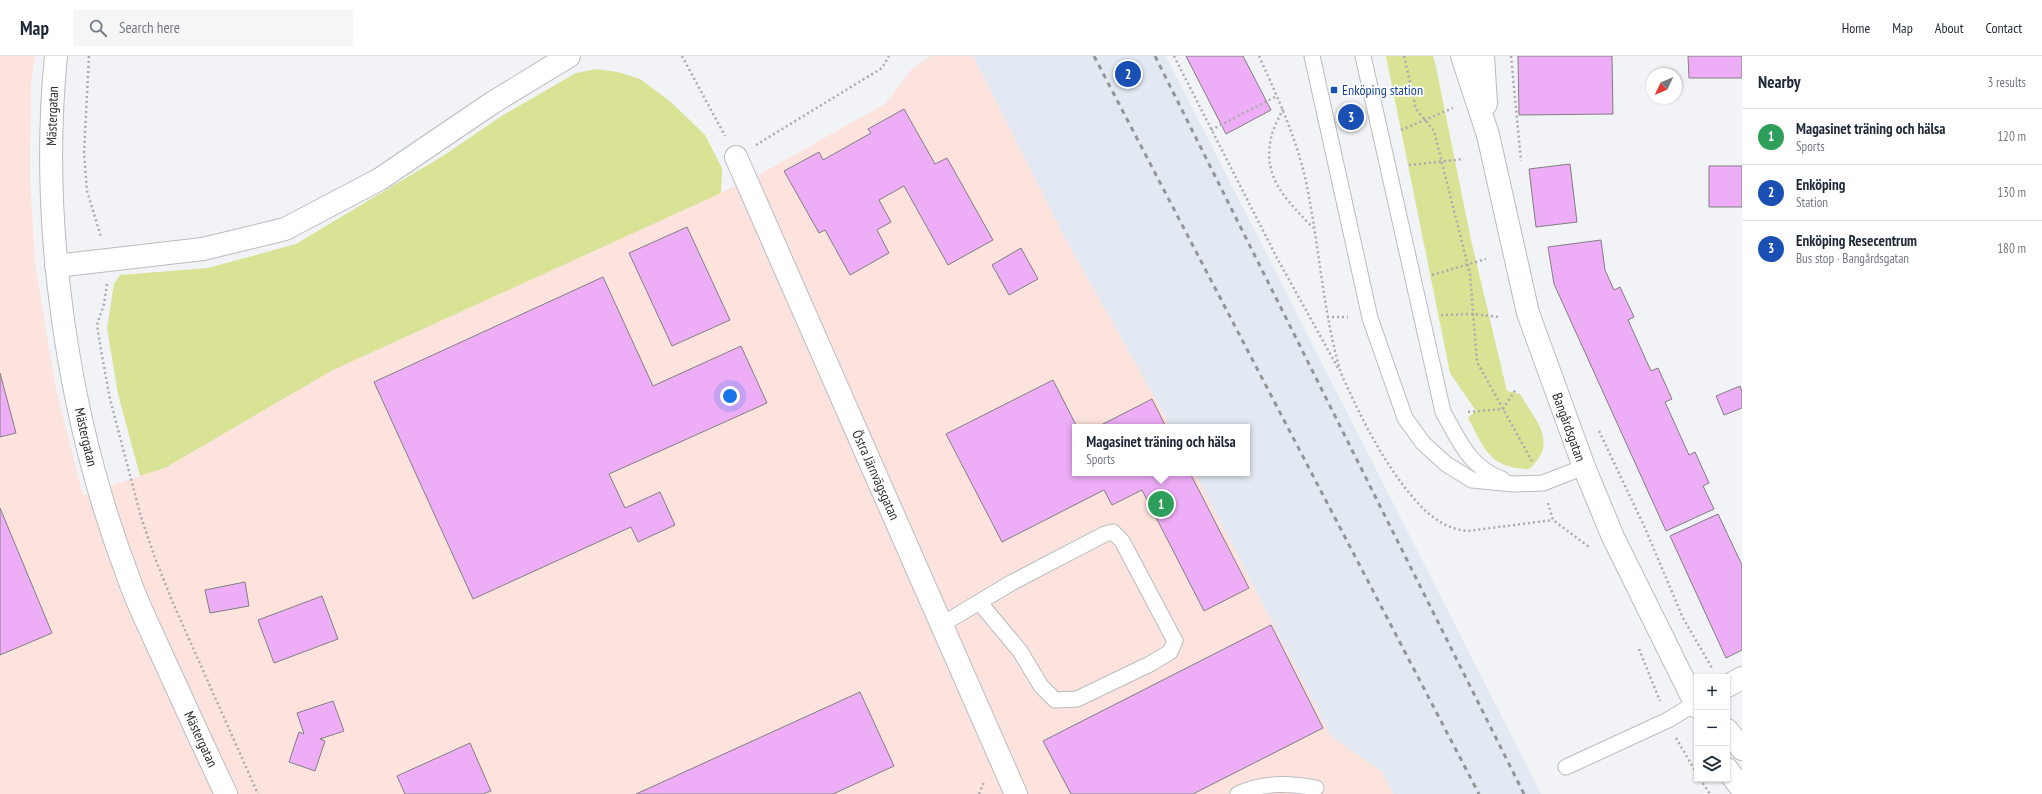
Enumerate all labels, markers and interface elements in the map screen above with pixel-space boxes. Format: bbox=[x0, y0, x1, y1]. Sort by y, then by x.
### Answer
search box bbox=[73, 10, 353, 46]
text: Map bbox=[20, 16, 49, 40]
icon: search bbox=[87, 17, 109, 39]
text: Search here bbox=[119, 18, 180, 37]
text: Home bbox=[1842, 19, 1870, 37]
text: Map bbox=[1892, 19, 1913, 37]
text: About bbox=[1935, 19, 1964, 37]
text: Contact bbox=[1986, 19, 2022, 37]
pin: 2 bbox=[1115, 59, 1141, 89]
north arrow bbox=[1646, 68, 1682, 104]
text: Nearby bbox=[1758, 71, 1801, 93]
text: 3 results bbox=[1987, 74, 2026, 91]
place label: Enköping station bbox=[1342, 81, 1423, 99]
marker: Enköping station bbox=[1329, 85, 1339, 95]
street label: Mästergatan bbox=[42, 86, 62, 146]
pin: 3 bbox=[1338, 102, 1364, 132]
text: Magasinet träning och hälsa bbox=[1796, 119, 1946, 138]
text: 1 bbox=[1768, 128, 1774, 145]
text: 120 m bbox=[1997, 128, 2026, 145]
text: Sports bbox=[1796, 138, 1825, 155]
text: Enköping bbox=[1796, 175, 1845, 194]
text: 2 bbox=[1768, 184, 1774, 201]
text: 130 m bbox=[1997, 184, 2026, 201]
text: Station bbox=[1796, 194, 1828, 211]
text: Enköping Resecentrum bbox=[1796, 231, 1917, 250]
text: 3 bbox=[1768, 240, 1774, 257]
text: 180 m bbox=[1997, 240, 2026, 257]
text: Bus stop · Bangårdsgatan bbox=[1796, 250, 1909, 267]
your location bbox=[720, 386, 740, 406]
street label: Bangårdsgatan bbox=[1548, 390, 1590, 464]
street label: Mästergatan bbox=[70, 406, 102, 468]
popup bbox=[1072, 424, 1250, 476]
street label: Östra Järnvägsgatan bbox=[848, 427, 904, 523]
text: Magasinet träning och hälsa bbox=[1086, 432, 1236, 451]
text: Sports bbox=[1086, 451, 1115, 468]
pin: 1 bbox=[1148, 489, 1174, 519]
map controls bbox=[1694, 674, 1730, 782]
button: + bbox=[1694, 674, 1730, 710]
street label: Mästergatan bbox=[180, 708, 222, 770]
button: − bbox=[1694, 710, 1730, 746]
button: layers bbox=[1694, 746, 1730, 782]

